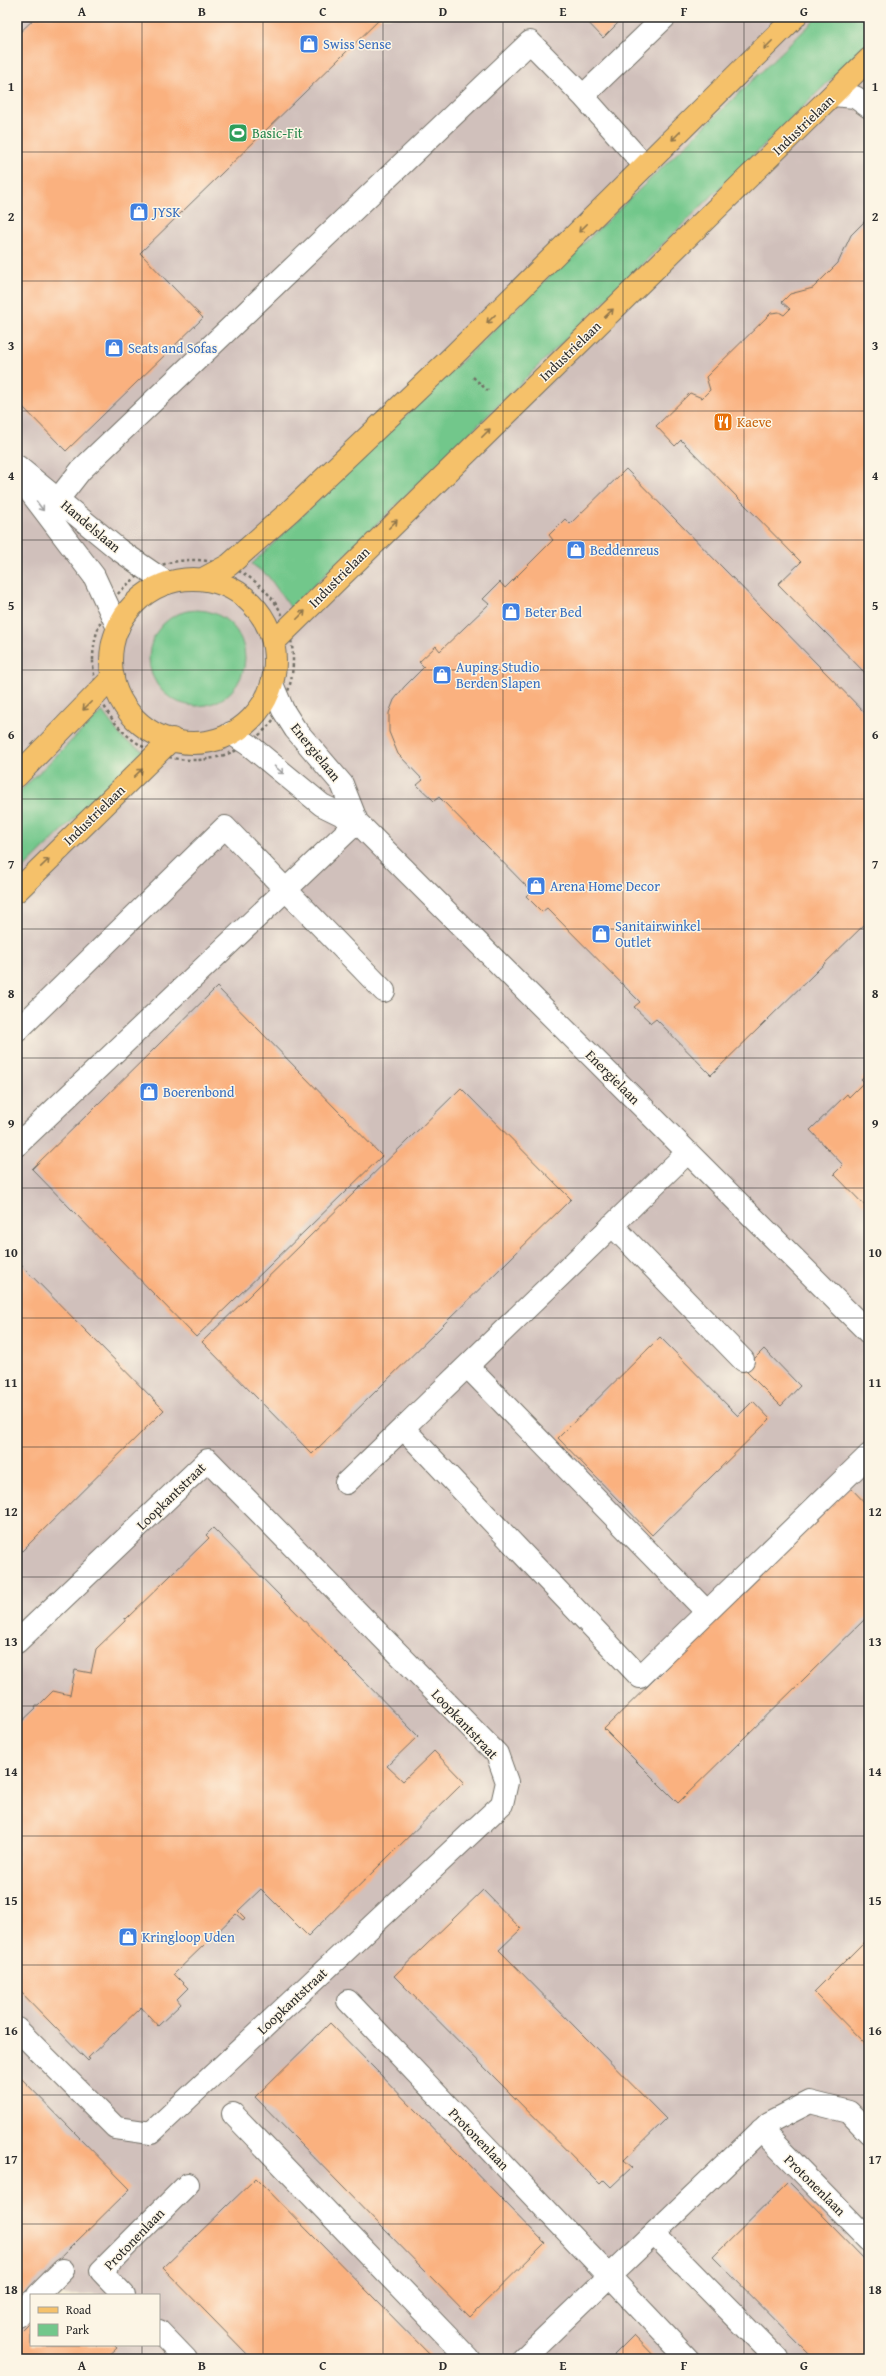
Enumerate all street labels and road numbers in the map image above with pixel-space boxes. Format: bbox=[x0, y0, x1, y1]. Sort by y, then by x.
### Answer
street label: Industrielaan bbox=[768, 90, 838, 160]
street label: Industrielaan bbox=[535, 316, 605, 386]
street label: Handelslaan bbox=[57, 495, 125, 557]
street label: Industrielaan bbox=[304, 542, 374, 612]
street label: Energielaan bbox=[286, 719, 346, 786]
street label: Industrielaan bbox=[59, 780, 129, 850]
street label: Energielaan bbox=[581, 1045, 645, 1109]
street label: Loopkantstraat bbox=[132, 1458, 210, 1534]
street label: Loopkantstraat bbox=[427, 1684, 503, 1764]
street label: Loopkantstraat bbox=[252, 1963, 332, 2039]
street label: Protonenlaan bbox=[444, 2103, 514, 2175]
street label: Protonenlaan bbox=[780, 2150, 850, 2220]
street label: Protonenlaan bbox=[99, 2203, 169, 2275]

